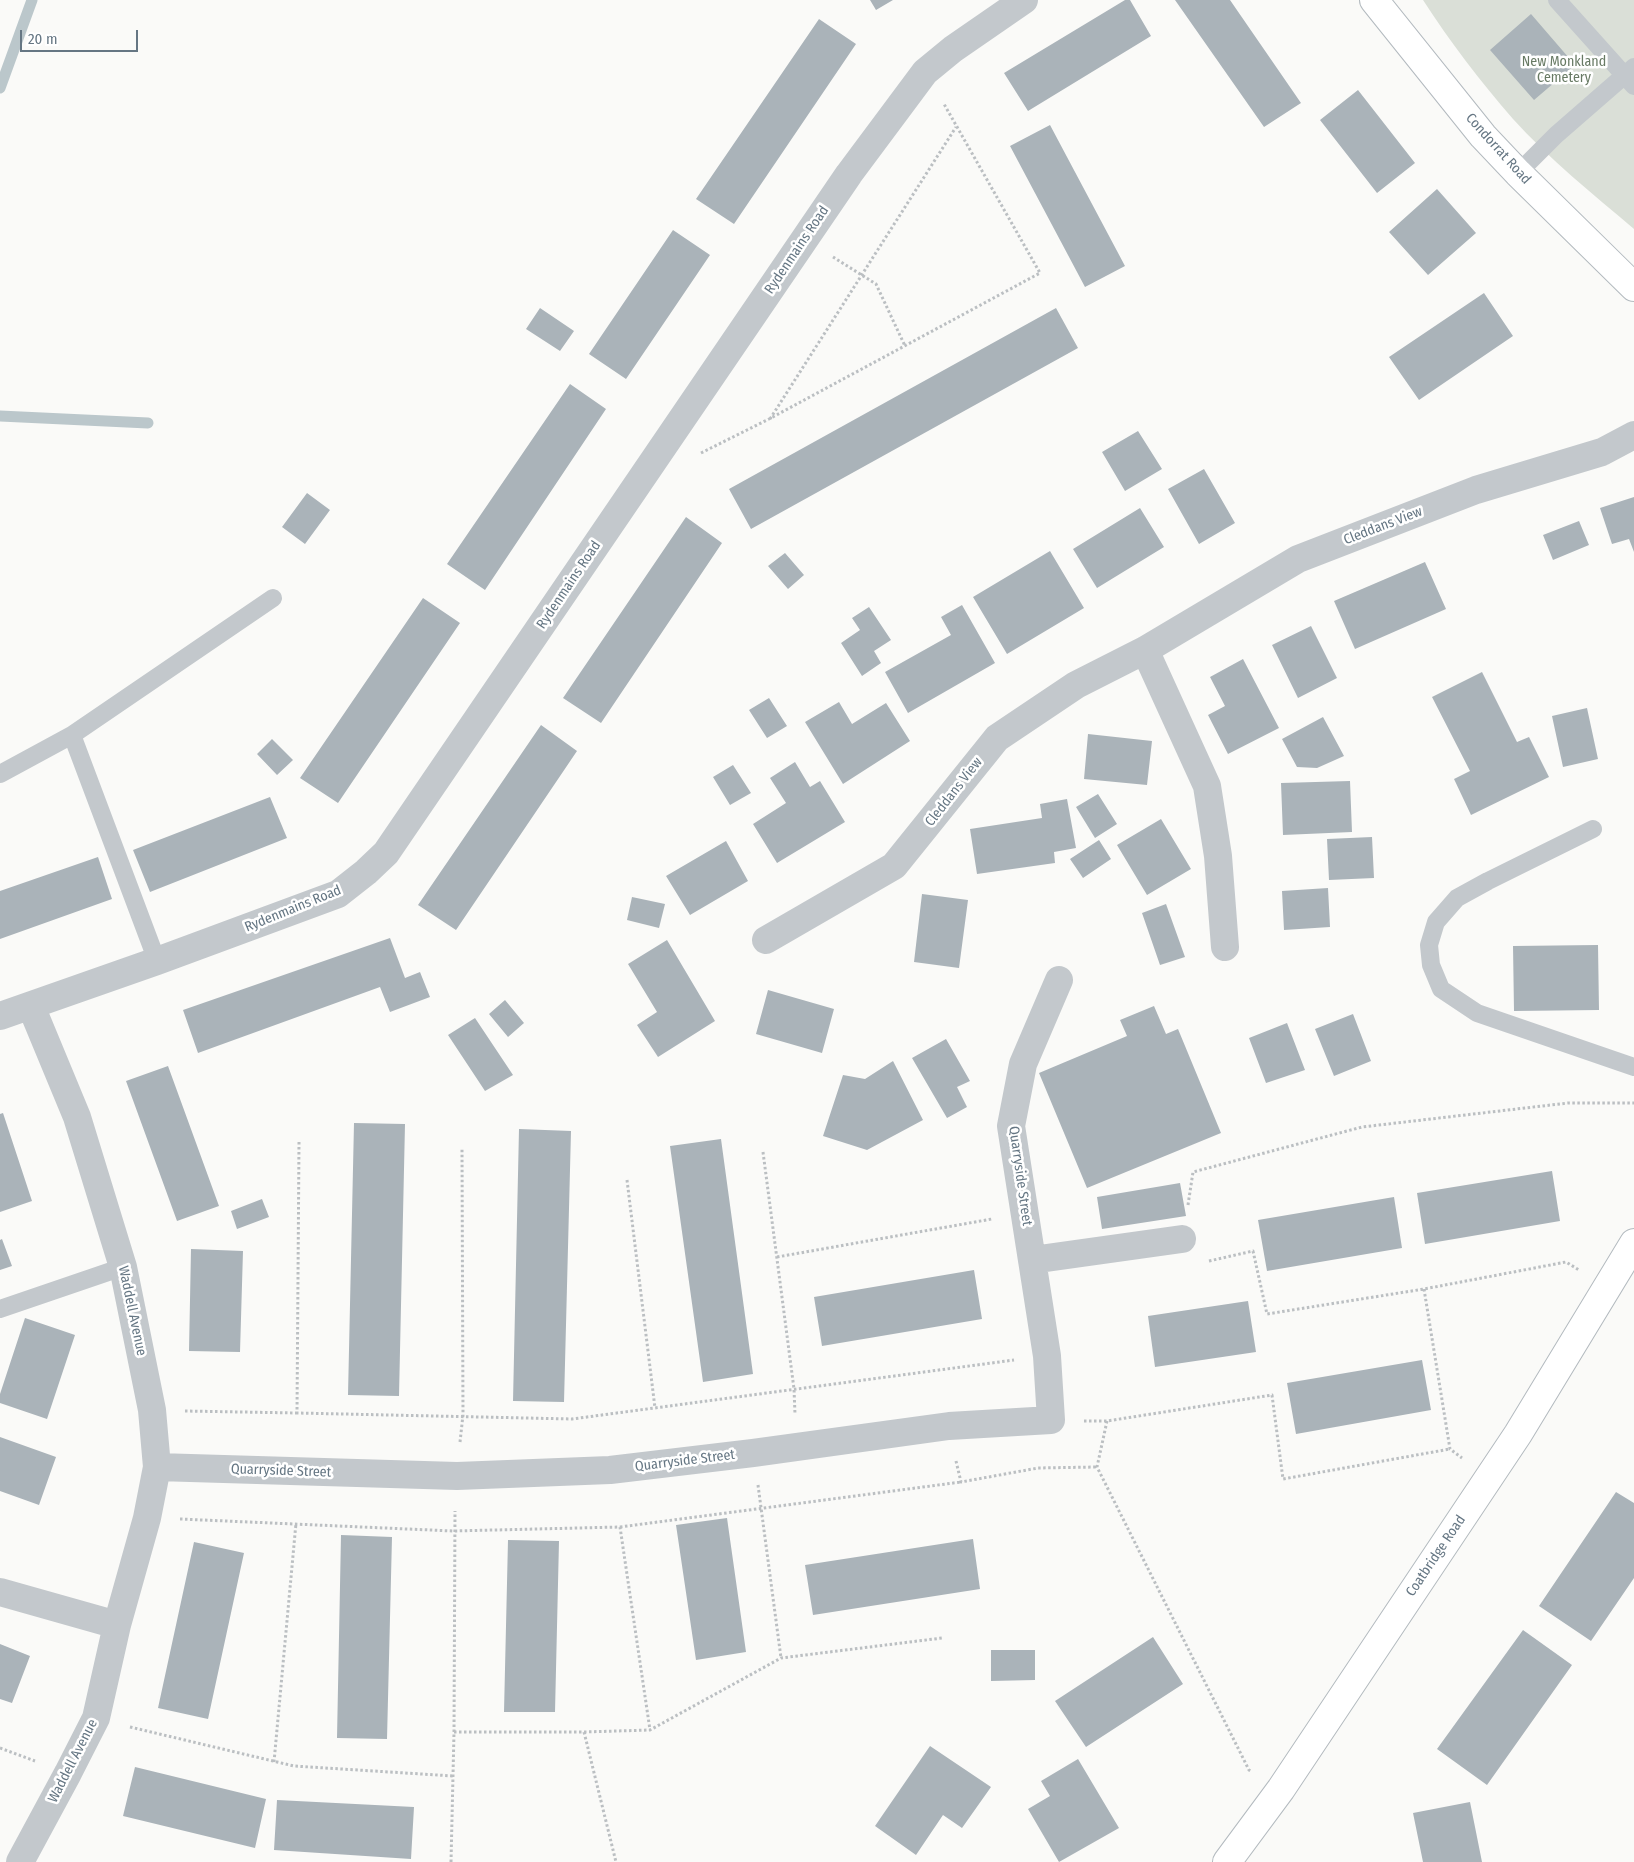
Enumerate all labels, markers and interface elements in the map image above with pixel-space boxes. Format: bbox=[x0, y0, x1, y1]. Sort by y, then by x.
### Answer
scale bar bbox=[22, 20, 140, 52]
text: 20 m bbox=[28, 30, 58, 48]
park label: New Monkland Cemetery bbox=[1522, 54, 1606, 86]
street label: Condorrat Road bbox=[1462, 110, 1534, 188]
street label: Rydenmains Road bbox=[761, 203, 833, 297]
street label: Cleddans View bbox=[1341, 503, 1425, 549]
street label: Rydenmains Road bbox=[533, 538, 605, 632]
street label: Cleddans View bbox=[922, 754, 986, 830]
street label: Rydenmains Road bbox=[242, 882, 344, 936]
street label: Quarryside Street bbox=[1005, 1125, 1035, 1227]
street label: Waddell Avenue bbox=[114, 1264, 150, 1358]
street label: Quarryside Street bbox=[634, 1447, 736, 1475]
street label: Quarryside Street bbox=[230, 1461, 332, 1481]
street label: Coatbridge Road bbox=[1403, 1512, 1469, 1600]
street label: Waddell Avenue bbox=[45, 1716, 101, 1806]

